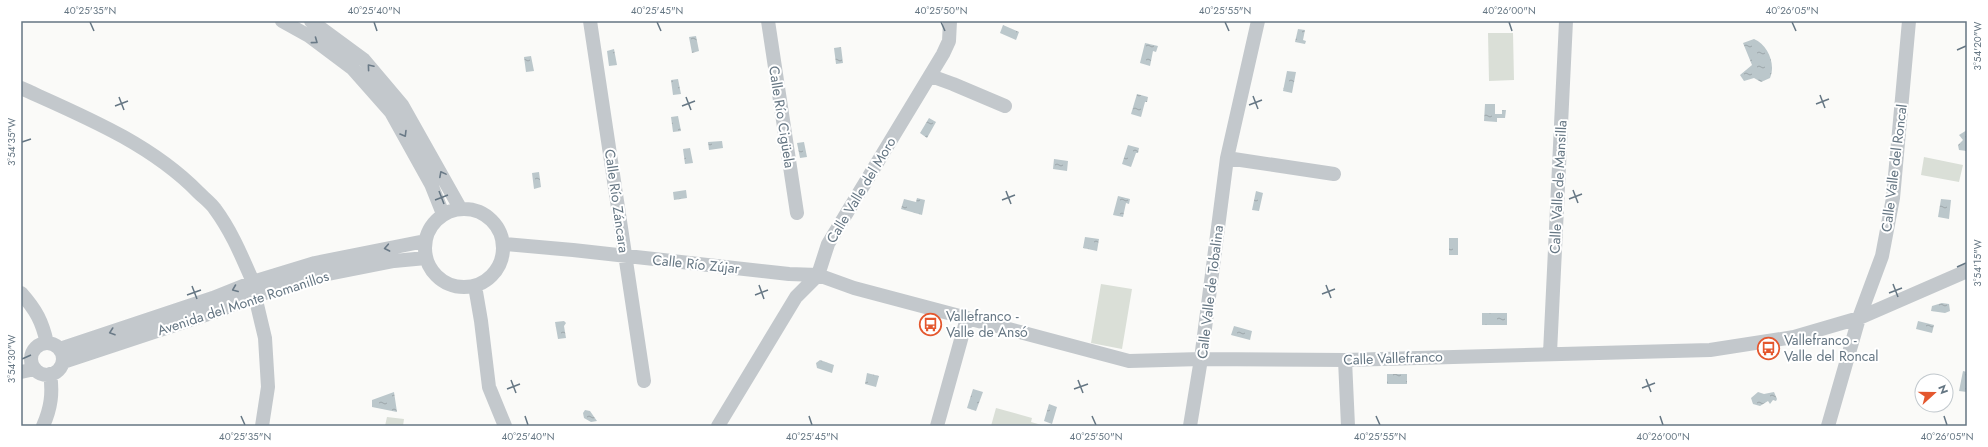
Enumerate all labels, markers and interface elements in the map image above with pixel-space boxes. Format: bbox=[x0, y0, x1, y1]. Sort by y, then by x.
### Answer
text: 40°25'35"N bbox=[64, 3, 116, 18]
text: 40°25'40"N bbox=[347, 3, 401, 18]
text: 40°25'45"N bbox=[631, 3, 683, 18]
text: 40°25'50"N bbox=[915, 3, 967, 18]
text: 40°25'55"N bbox=[1199, 3, 1251, 18]
text: 40°26'00"N bbox=[1482, 3, 1536, 18]
text: 40°26'05"N bbox=[1766, 3, 1818, 18]
text: 3°54'20"W bbox=[1970, 22, 1985, 70]
one-way arrow bbox=[311, 36, 318, 43]
one-way arrow bbox=[367, 64, 374, 71]
street label: Calle Río Cigüela bbox=[764, 64, 800, 170]
street label: Calle Valle del Roncal bbox=[1876, 103, 1912, 233]
text: 3°54'35"W bbox=[4, 118, 19, 166]
street label: Calle Valle de Mansilla bbox=[1545, 120, 1571, 254]
one-way arrow bbox=[399, 130, 406, 137]
street label: Calle Valle del Moro bbox=[821, 133, 901, 247]
street label: Calle Río Záncara bbox=[600, 148, 634, 254]
one-way arrow bbox=[439, 171, 446, 178]
street label: Calle Valle de Tobalina bbox=[1192, 224, 1228, 360]
text: 3°54'15"W bbox=[1970, 239, 1985, 287]
one-way arrow bbox=[384, 243, 390, 252]
street label: Calle Río Zújar bbox=[651, 249, 741, 279]
street label: Avenida del Monte Romanillos bbox=[155, 266, 332, 340]
one-way arrow bbox=[231, 285, 238, 293]
place label: Vallefranco - Valle de Ansó bbox=[946, 306, 1028, 342]
bus stop icon: Vallefranco - Valle de Ansó bbox=[918, 311, 944, 337]
one-way arrow bbox=[109, 327, 116, 336]
place label: Vallefranco - Valle del Roncal bbox=[1784, 330, 1879, 366]
text: 3°54'30"W bbox=[4, 335, 19, 383]
bus stop icon: Vallefranco - Valle del Roncal bbox=[1755, 335, 1781, 361]
street label: Calle Vallefranco bbox=[1343, 346, 1443, 370]
north arrow bbox=[1914, 373, 1954, 413]
text: N bbox=[1934, 382, 1952, 396]
text: 40°25'35"N bbox=[219, 429, 271, 444]
text: 40°25'40"N bbox=[501, 429, 555, 444]
text: 40°25'45"N bbox=[786, 429, 838, 444]
text: 40°25'50"N bbox=[1070, 429, 1122, 444]
text: 40°25'55"N bbox=[1354, 429, 1406, 444]
text: 40°26'00"N bbox=[1636, 429, 1690, 444]
text: 40°26'05"N bbox=[1921, 429, 1973, 444]

